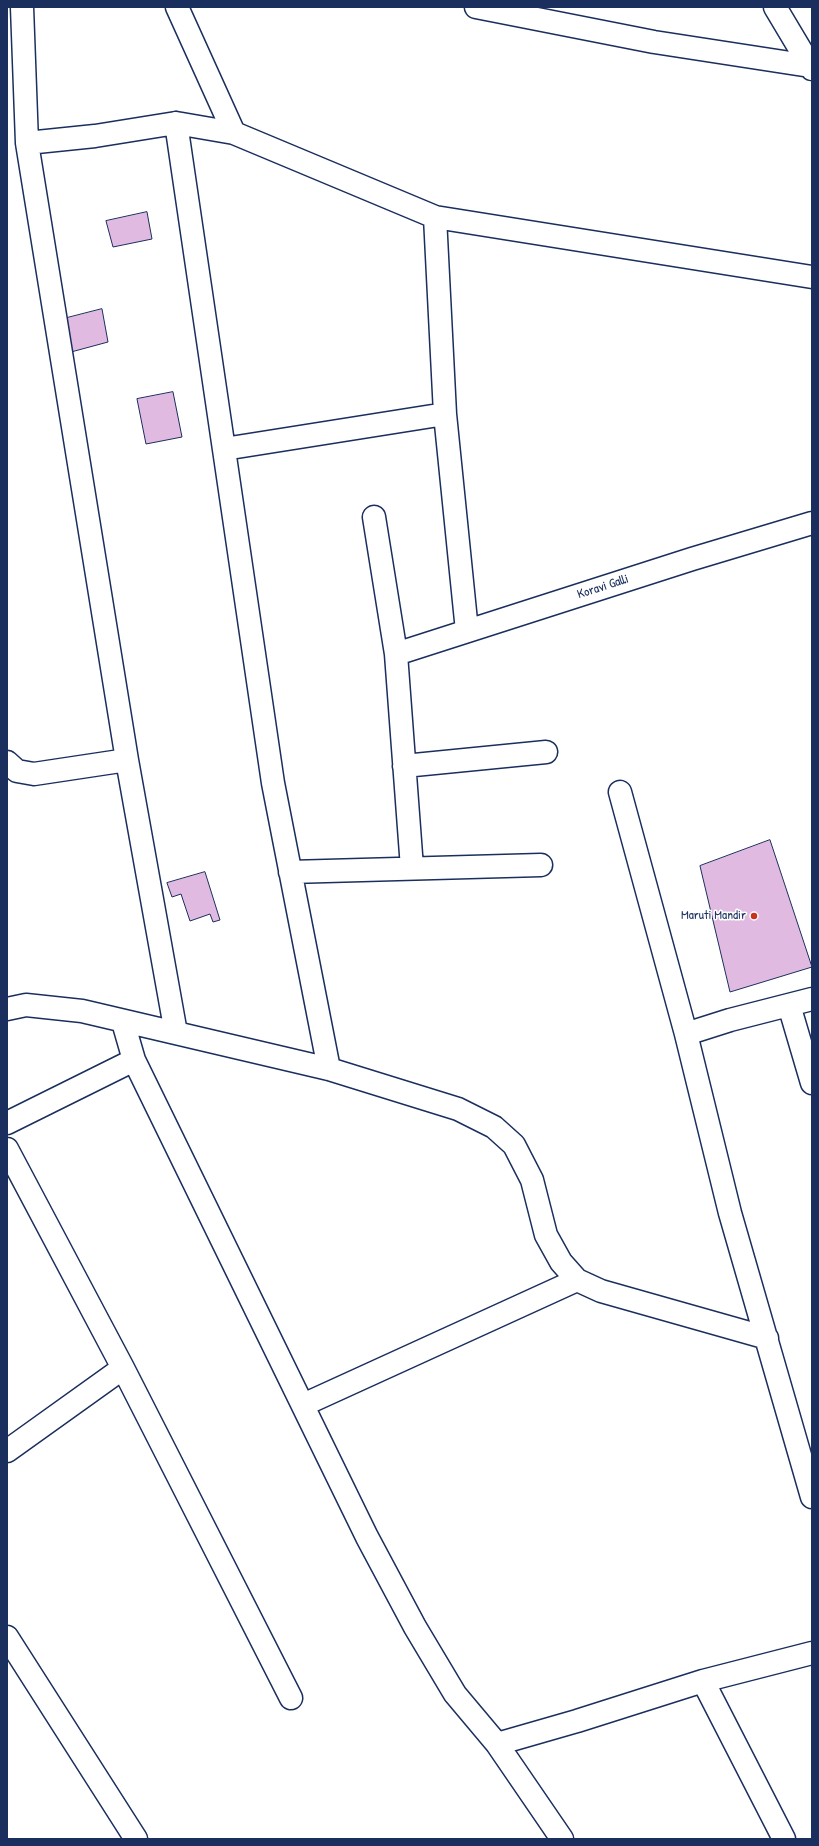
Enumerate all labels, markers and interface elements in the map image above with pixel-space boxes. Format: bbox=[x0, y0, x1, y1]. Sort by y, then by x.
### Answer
street label: Koravi Galli bbox=[575, 571, 631, 603]
place label: Maruti Mandir bbox=[681, 908, 746, 924]
marker: Maruti Mandir bbox=[749, 911, 759, 921]

